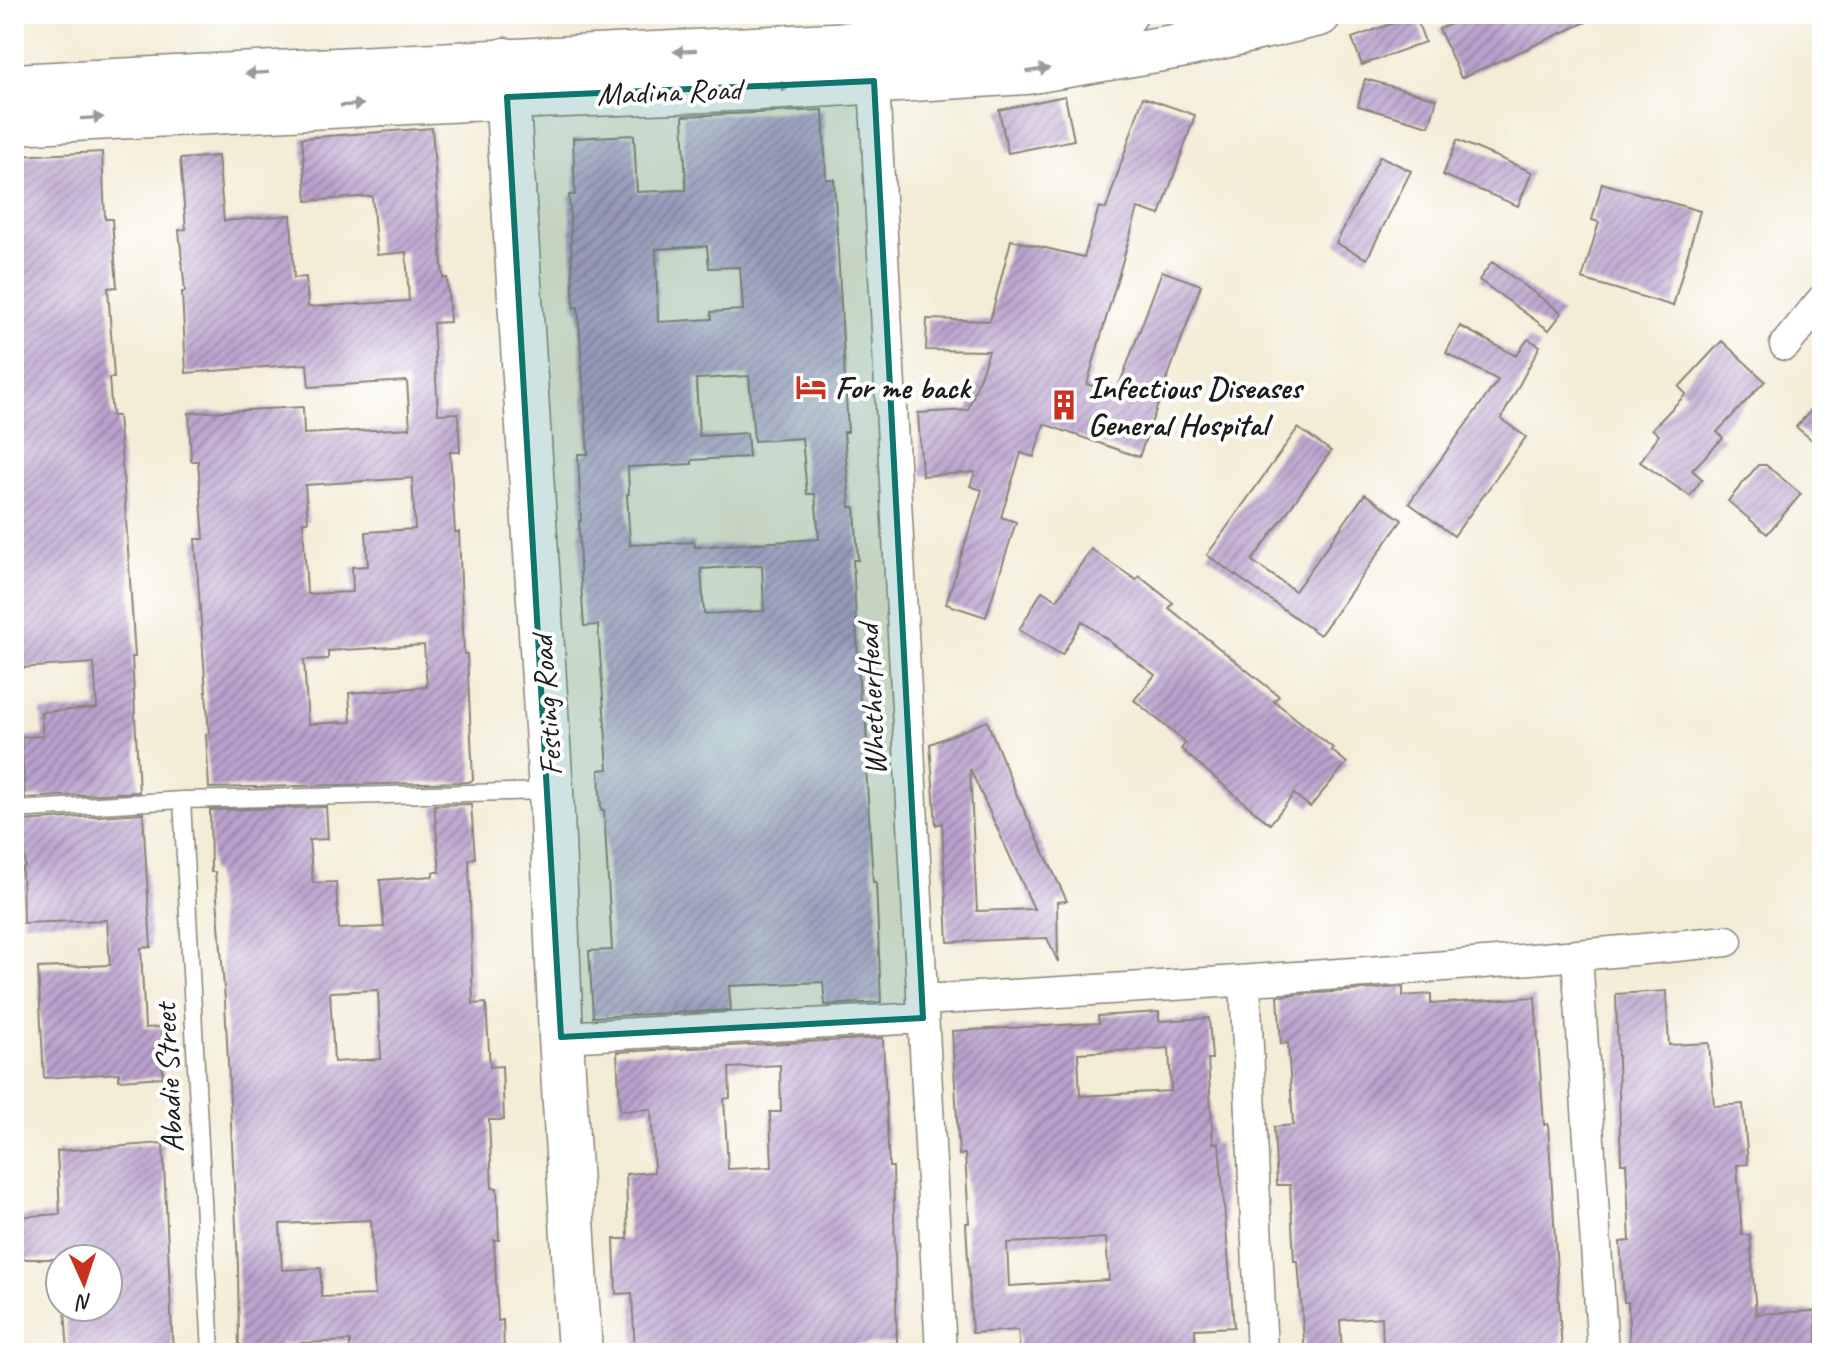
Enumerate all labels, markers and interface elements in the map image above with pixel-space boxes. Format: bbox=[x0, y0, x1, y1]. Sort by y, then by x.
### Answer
one-way arrow bbox=[672, 45, 697, 58]
one-way arrow bbox=[1026, 63, 1051, 76]
one-way arrow bbox=[244, 67, 269, 80]
street label: Madina Road bbox=[596, 68, 746, 115]
one-way arrow bbox=[767, 80, 792, 93]
one-way arrow bbox=[340, 98, 365, 111]
one-way arrow bbox=[80, 112, 105, 125]
place label: For me back bbox=[835, 367, 972, 408]
place label: Infectious Diseases General Hospital bbox=[1088, 367, 1305, 445]
hotel icon: For me back bbox=[794, 370, 828, 404]
building icon: Infectious Diseases General Hospital bbox=[1047, 388, 1081, 422]
street label: WhetherHead bbox=[847, 618, 896, 777]
street label: Festing Road bbox=[521, 629, 572, 777]
street label: Abadie Street bbox=[144, 999, 193, 1154]
north arrow bbox=[44, 1243, 124, 1323]
text: N bbox=[74, 1288, 93, 1316]

